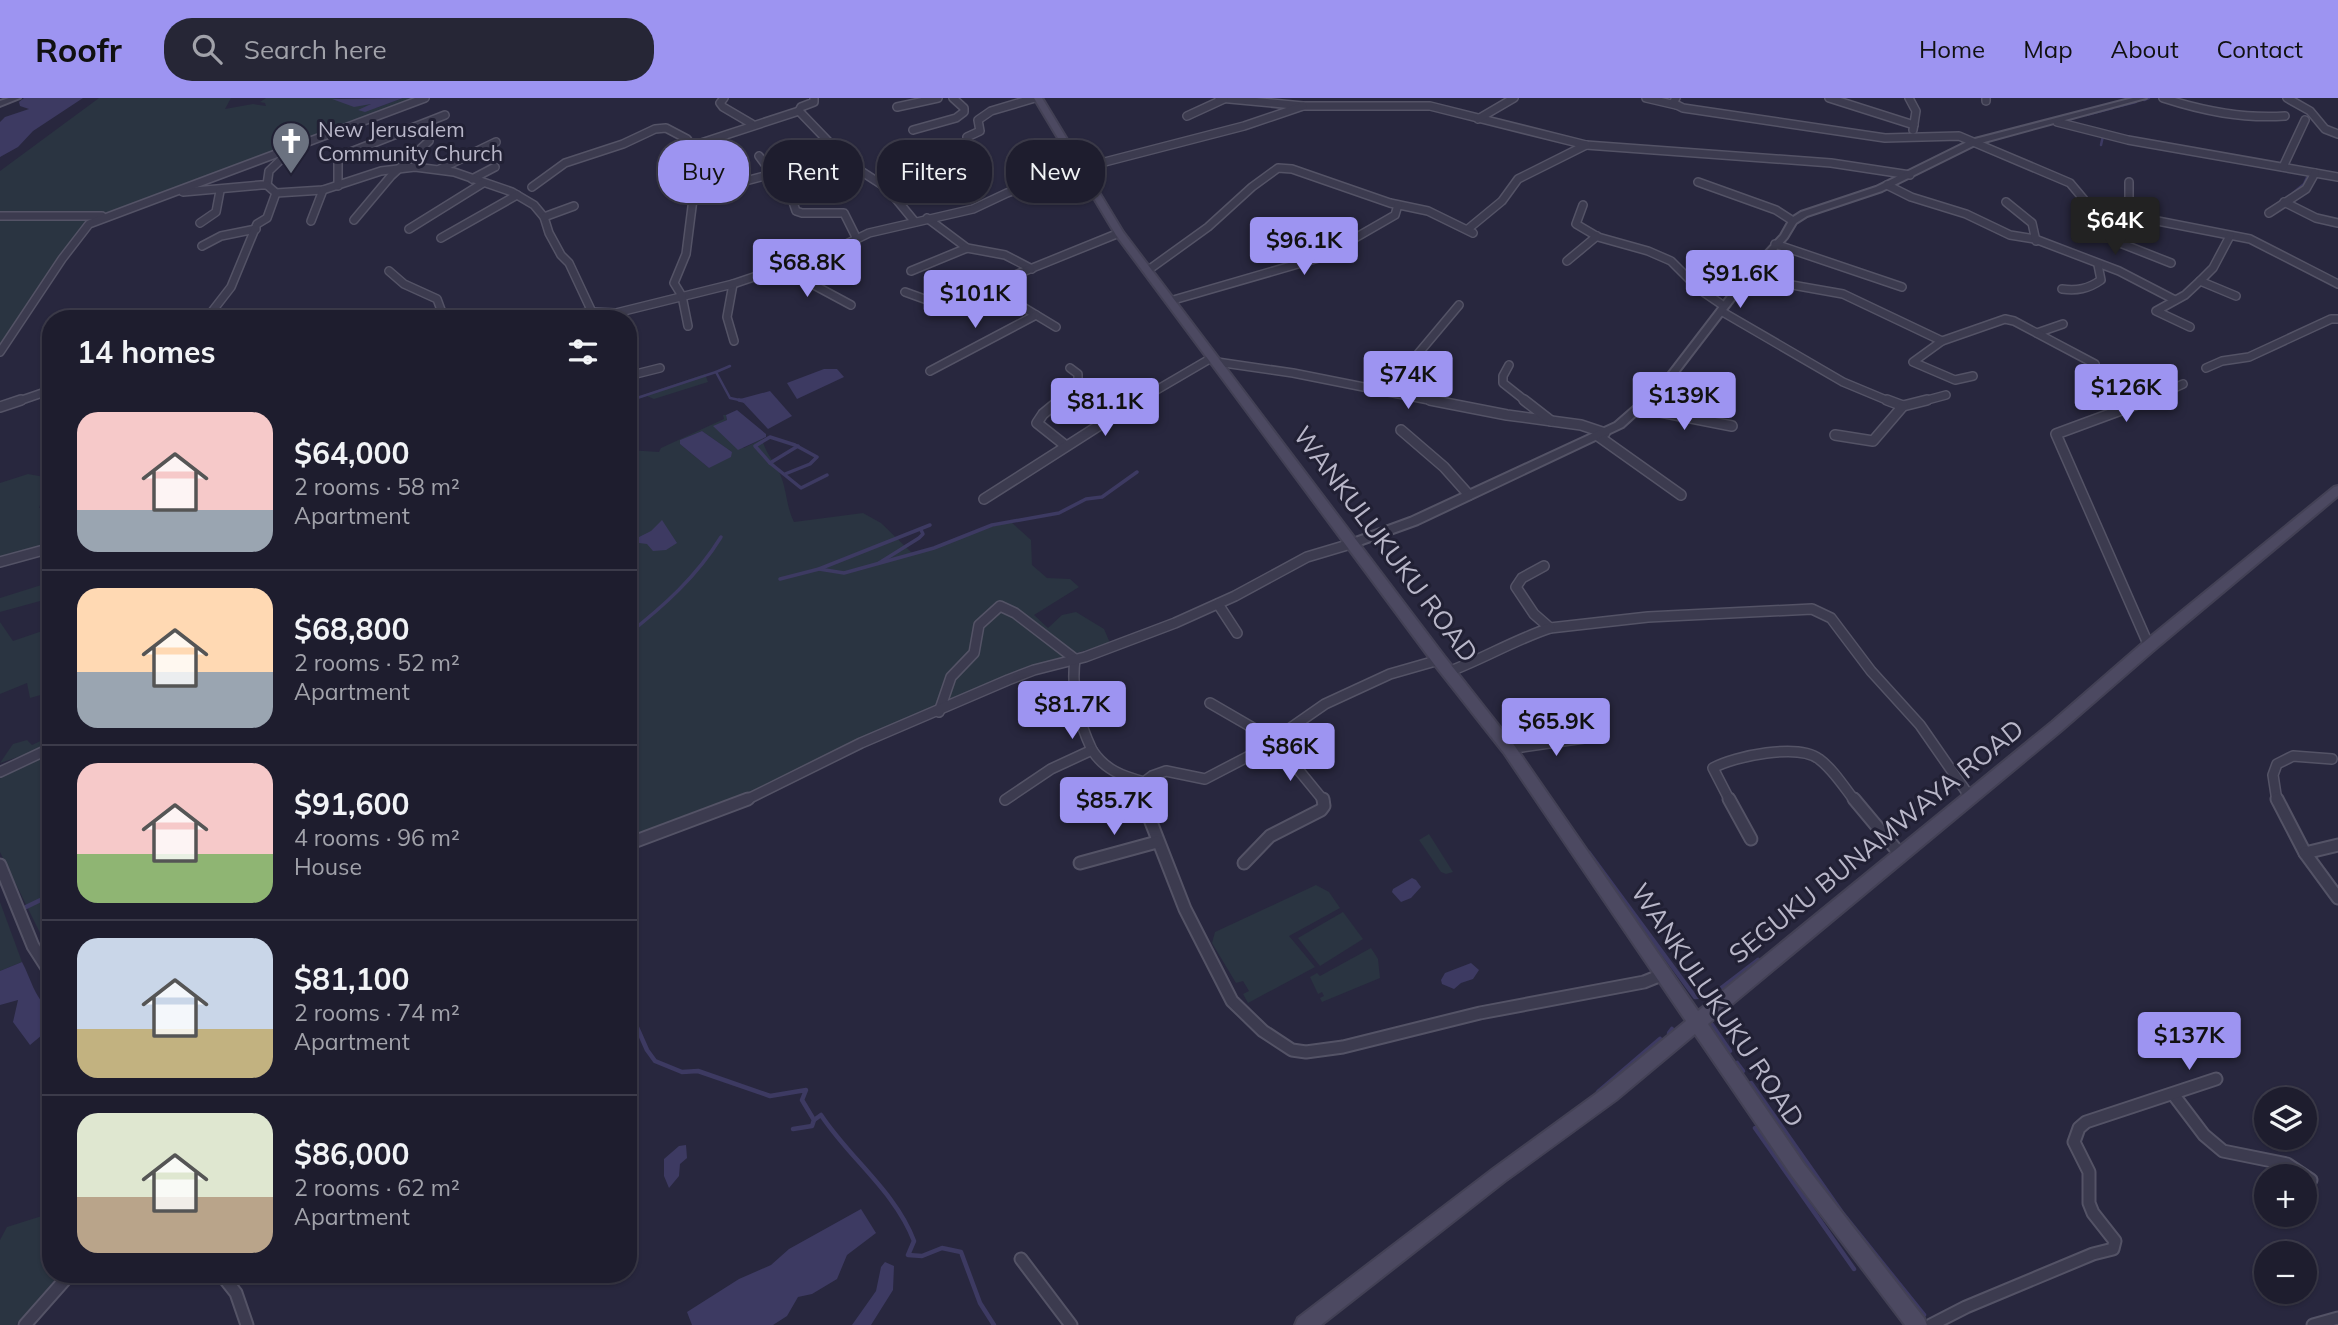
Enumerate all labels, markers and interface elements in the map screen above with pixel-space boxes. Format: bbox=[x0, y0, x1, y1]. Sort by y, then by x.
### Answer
search box bbox=[164, 18, 654, 81]
text: Roofr bbox=[35, 29, 122, 70]
icon: search bbox=[188, 30, 226, 68]
text: Search here bbox=[244, 33, 387, 66]
text: Home bbox=[1919, 34, 1985, 64]
text: Map bbox=[2023, 34, 2073, 64]
text: About bbox=[2111, 34, 2179, 64]
text: Contact bbox=[2217, 34, 2303, 64]
place label: New Jerusalem Community Church bbox=[318, 116, 503, 166]
church icon: New Jerusalem Community Church bbox=[270, 120, 312, 175]
chip: Buy bbox=[658, 140, 749, 203]
chip: Rent bbox=[763, 140, 863, 203]
chip: Filters bbox=[877, 140, 992, 203]
chip: New bbox=[1006, 140, 1105, 203]
pin: $64K bbox=[2074, 198, 2156, 257]
text: $64K bbox=[2087, 205, 2143, 234]
pin: $96.1K bbox=[1247, 218, 1361, 277]
text: $96.1K bbox=[1266, 225, 1342, 254]
pin: $68.8K bbox=[750, 240, 864, 299]
text: $68.8K bbox=[769, 247, 845, 276]
pin: $91.6K bbox=[1683, 250, 1797, 310]
text: $91.6K bbox=[1702, 258, 1778, 287]
pin: $101K bbox=[926, 271, 1024, 330]
text: $101K bbox=[940, 278, 1010, 307]
text: 14 homes bbox=[77, 333, 216, 371]
icon: filters bbox=[564, 333, 602, 371]
pin: $74K bbox=[1367, 352, 1449, 411]
text: $74K bbox=[1380, 359, 1436, 388]
pin: $126K bbox=[2077, 364, 2175, 424]
pin: $139K bbox=[1635, 372, 1733, 432]
text: $126K bbox=[2091, 372, 2161, 401]
pin: $81.1K bbox=[1048, 378, 1162, 438]
text: $139K bbox=[1649, 380, 1719, 409]
text: $81.1K bbox=[1067, 386, 1143, 415]
street label: WANKULUKUKU ROAD bbox=[1286, 419, 1486, 669]
text: $64,000 bbox=[294, 434, 409, 472]
icon: home bbox=[133, 440, 217, 524]
text: 2 rooms · 58 m² bbox=[294, 472, 460, 501]
text: Apartment bbox=[294, 501, 410, 530]
text: $68,800 bbox=[294, 610, 409, 648]
icon: home bbox=[133, 616, 217, 700]
text: 2 rooms · 52 m² bbox=[294, 648, 460, 677]
text: Apartment bbox=[294, 677, 410, 706]
pin: $81.7K bbox=[1015, 682, 1129, 741]
text: $81.7K bbox=[1034, 689, 1110, 718]
pin: $65.9K bbox=[1499, 698, 1613, 758]
text: $65.9K bbox=[1518, 706, 1594, 735]
street label: SEGUKU BUNAMWAYA ROAD bbox=[1722, 712, 2030, 970]
pin: $86K bbox=[1249, 724, 1331, 783]
text: $86K bbox=[1262, 731, 1318, 760]
pin: $85.7K bbox=[1057, 778, 1171, 837]
text: $91,600 bbox=[294, 785, 409, 823]
text: $85.7K bbox=[1076, 785, 1152, 814]
icon: home bbox=[133, 791, 217, 875]
text: 4 rooms · 96 m² bbox=[294, 823, 460, 852]
text: House bbox=[294, 852, 362, 881]
street label: WANKULUKUKU ROAD bbox=[1624, 877, 1812, 1133]
text: $81,100 bbox=[294, 960, 409, 998]
icon: home bbox=[133, 966, 217, 1050]
text: 2 rooms · 74 m² bbox=[294, 998, 460, 1027]
pin: $137K bbox=[2140, 1012, 2238, 1072]
text: $137K bbox=[2154, 1020, 2224, 1049]
text: Apartment bbox=[294, 1027, 410, 1056]
map controls bbox=[2254, 1087, 2317, 1304]
button: layers bbox=[2254, 1087, 2317, 1150]
text: $86,000 bbox=[294, 1135, 409, 1173]
icon: home bbox=[133, 1141, 217, 1225]
button: + bbox=[2254, 1164, 2317, 1227]
text: 2 rooms · 62 m² bbox=[294, 1173, 460, 1202]
text: Apartment bbox=[294, 1202, 410, 1231]
button: − bbox=[2254, 1241, 2317, 1304]

